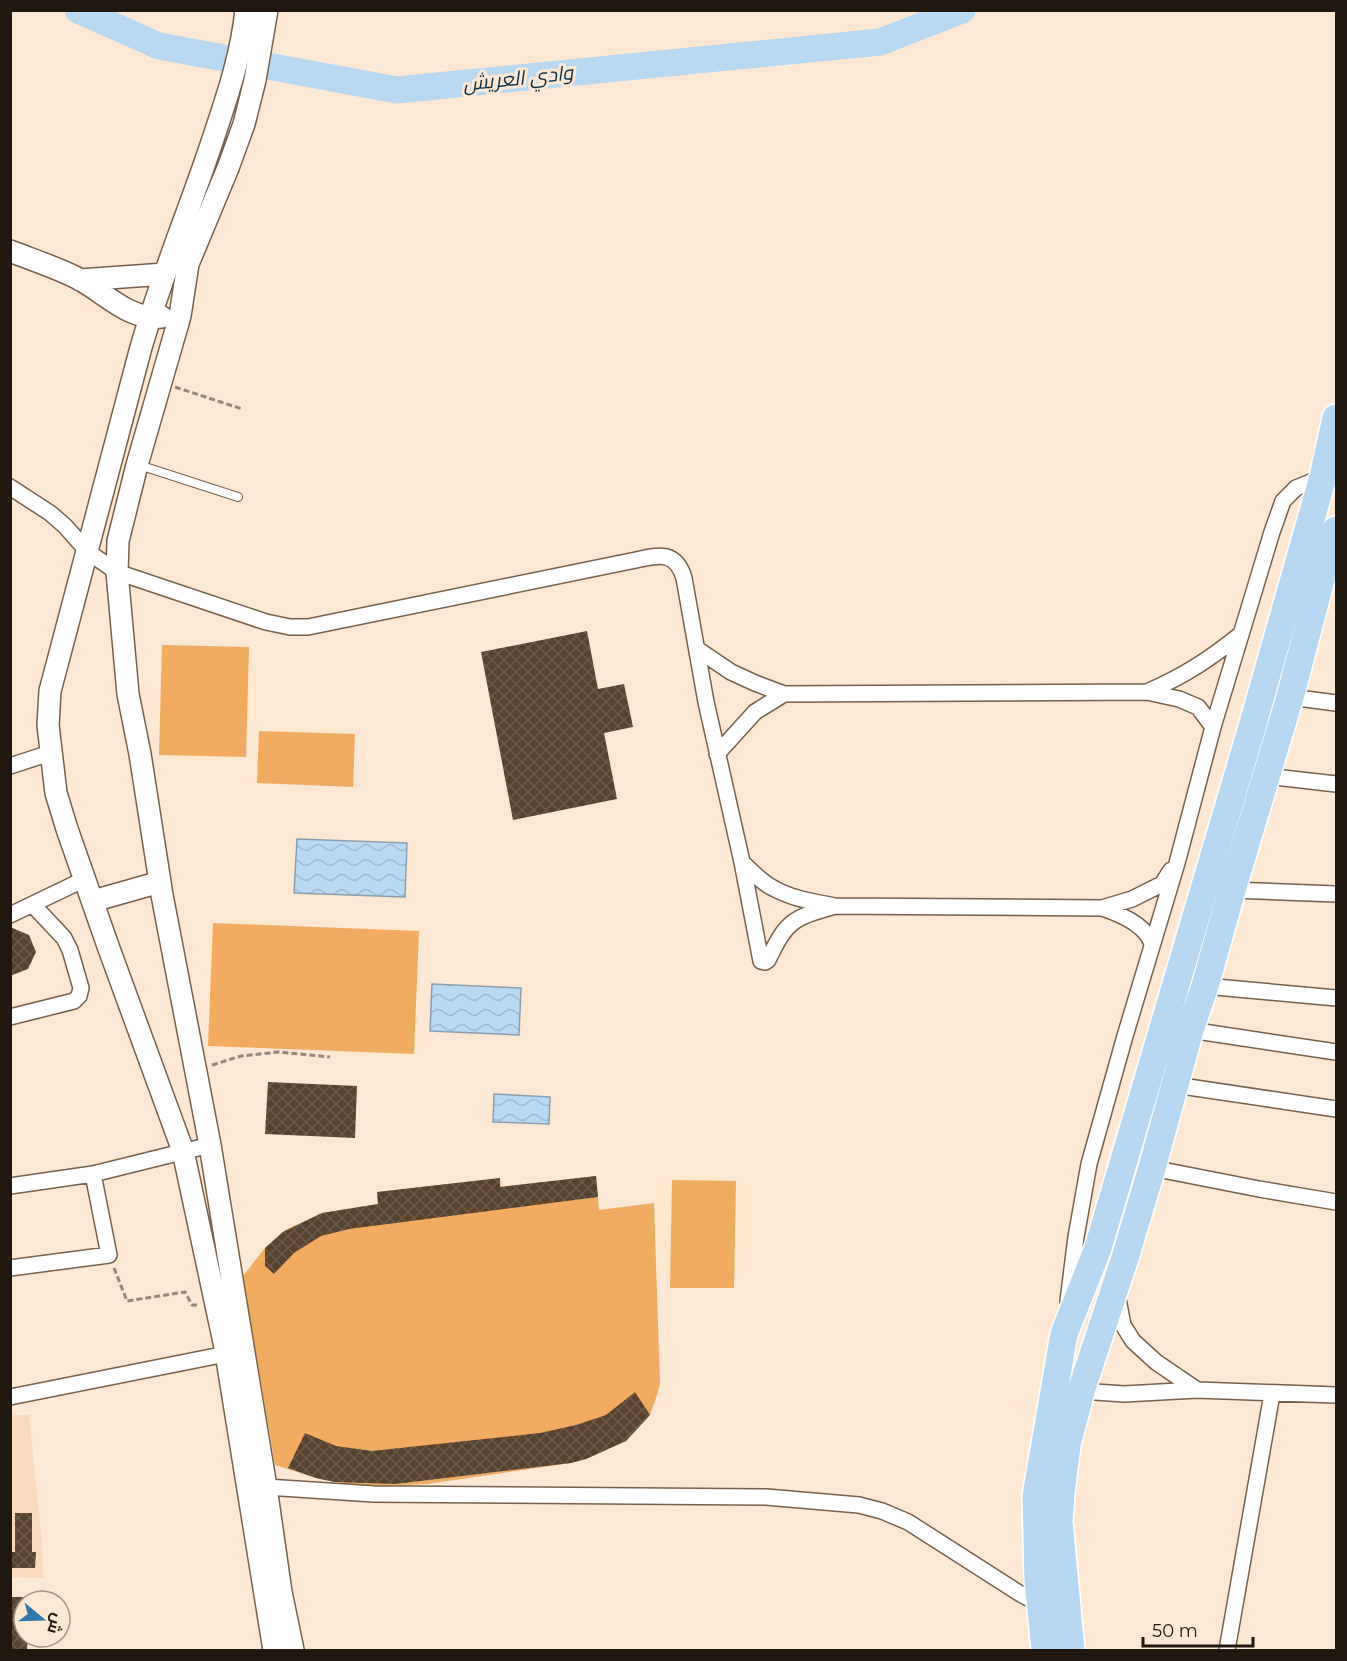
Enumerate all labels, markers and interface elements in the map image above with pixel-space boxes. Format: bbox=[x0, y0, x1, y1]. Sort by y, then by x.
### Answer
water label: وادي العريش bbox=[462, 60, 576, 100]
north arrow bbox=[12, 1589, 72, 1649]
scale bar bbox=[1143, 1610, 1252, 1648]
text: ش bbox=[43, 1611, 68, 1637]
text: 50 m bbox=[1152, 1620, 1198, 1642]

